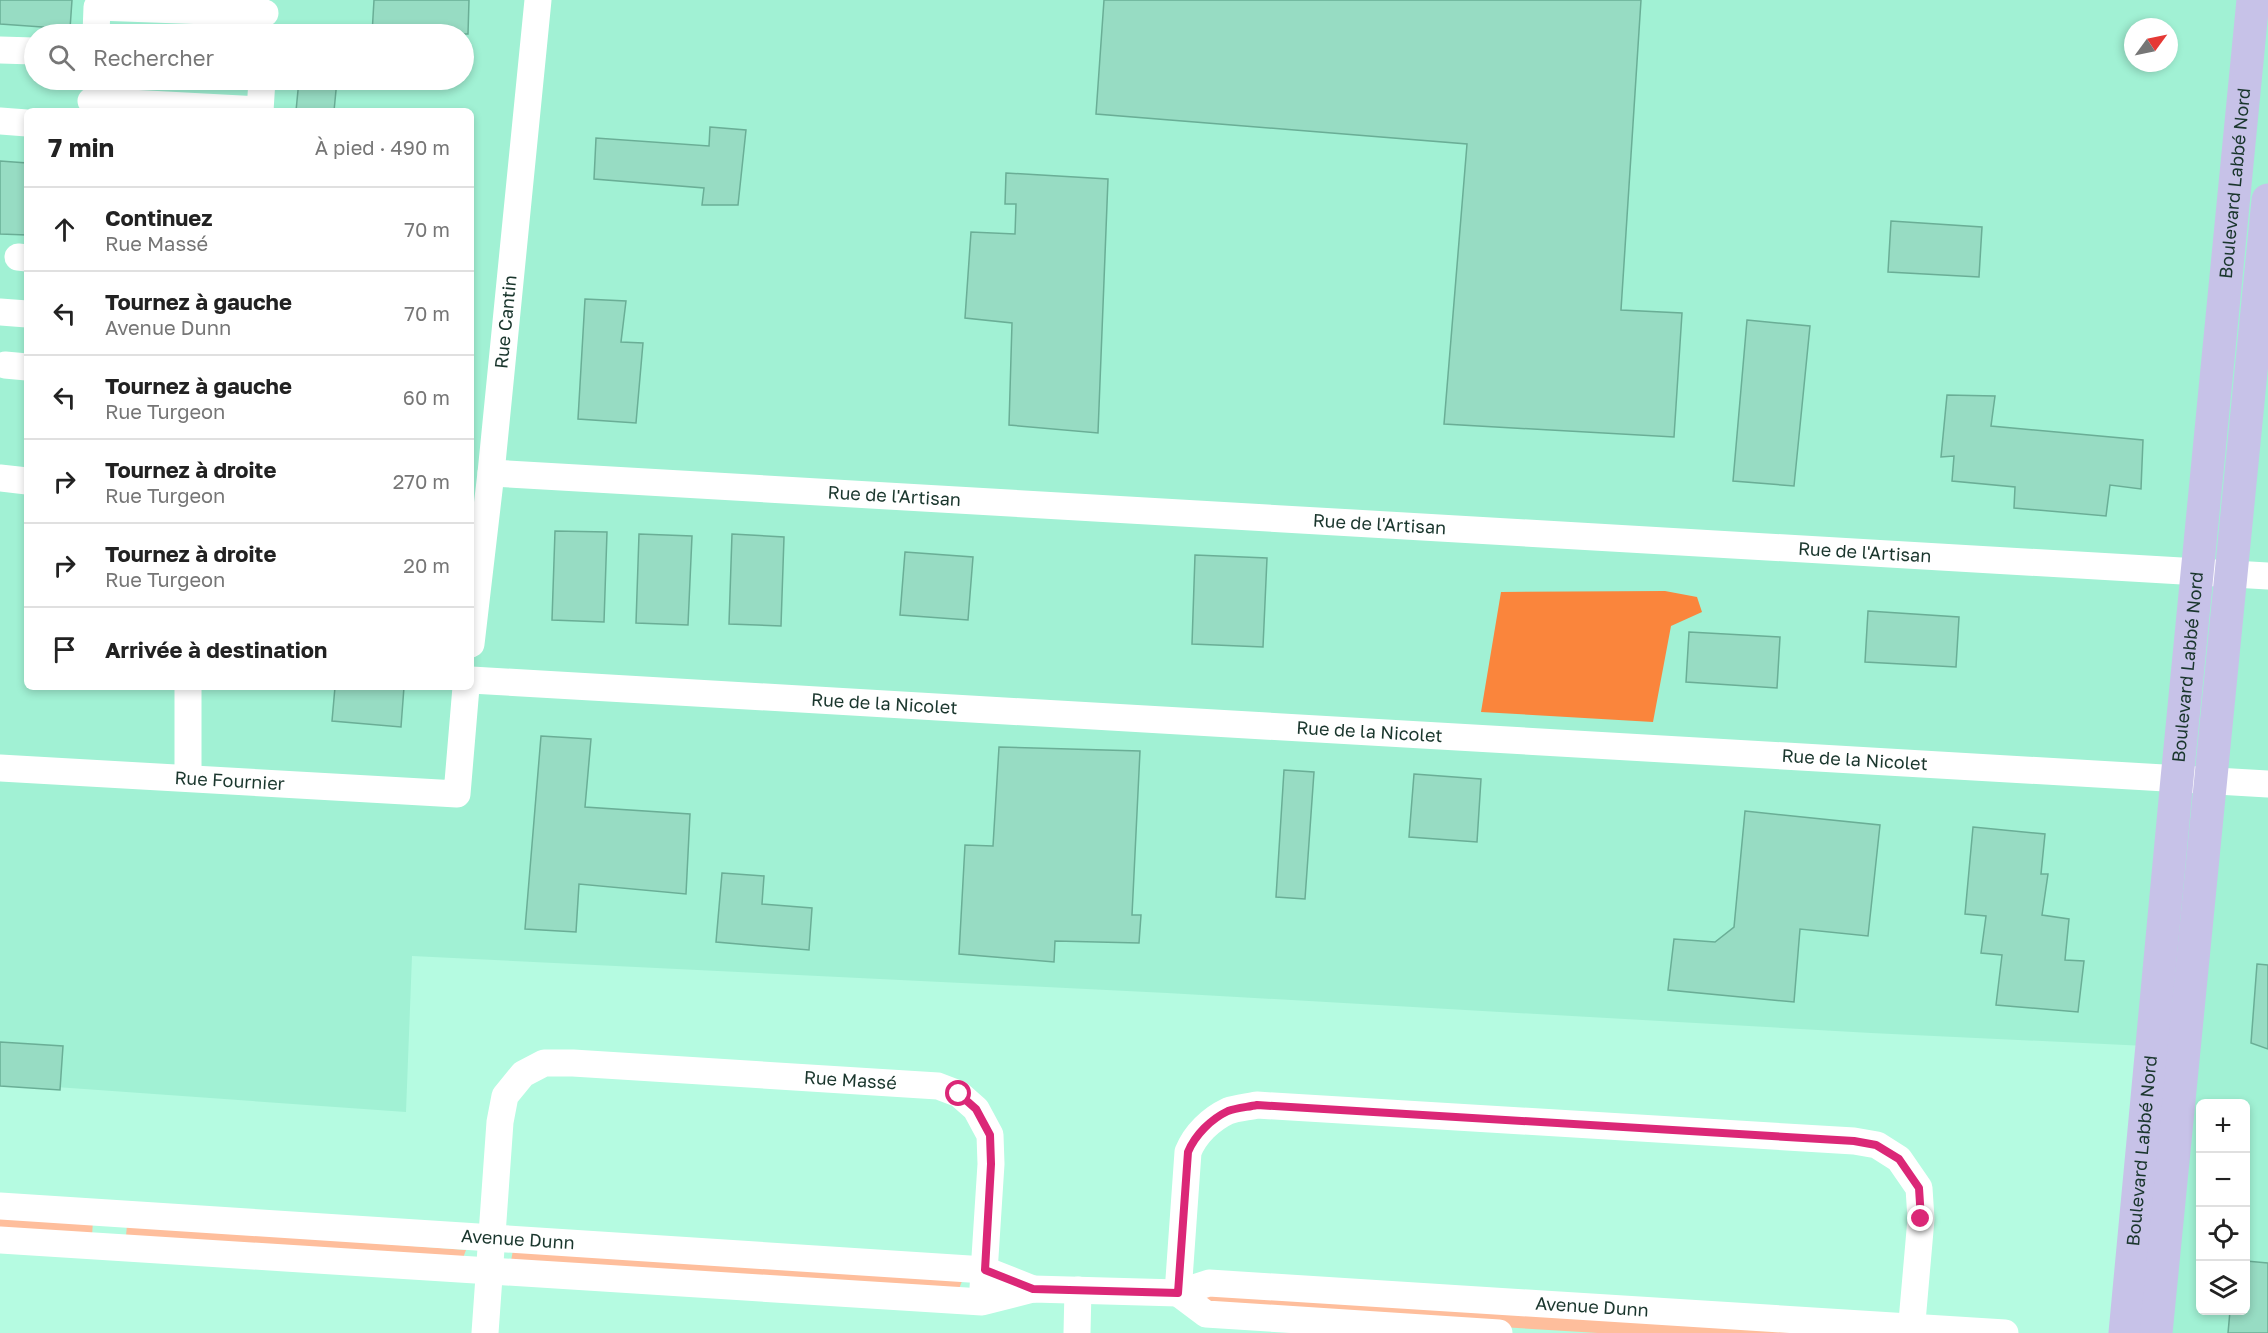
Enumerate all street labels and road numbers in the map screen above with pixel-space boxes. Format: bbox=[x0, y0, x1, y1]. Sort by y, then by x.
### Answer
street label: Boulevard Labbé Nord bbox=[2214, 87, 2254, 280]
street label: Rue Cantin bbox=[489, 274, 521, 370]
street label: Rue de l'Artisan bbox=[827, 481, 962, 510]
street label: Rue de l'Artisan bbox=[1312, 509, 1447, 538]
street label: Rue de l'Artisan bbox=[1797, 537, 1932, 566]
street label: Boulevard Labbé Nord bbox=[2167, 570, 2207, 763]
street label: Rue de la Nicolet bbox=[811, 688, 958, 718]
street label: Rue de la Nicolet bbox=[1296, 716, 1443, 746]
street label: Rue de la Nicolet bbox=[1781, 744, 1929, 774]
street label: Rue Fournier bbox=[174, 766, 285, 794]
street label: Boulevard Labbé Nord bbox=[2121, 1054, 2161, 1247]
street label: Rue Massé bbox=[803, 1066, 897, 1093]
street label: Avenue Dunn bbox=[461, 1224, 575, 1253]
street label: Avenue Dunn bbox=[1535, 1292, 1650, 1321]

